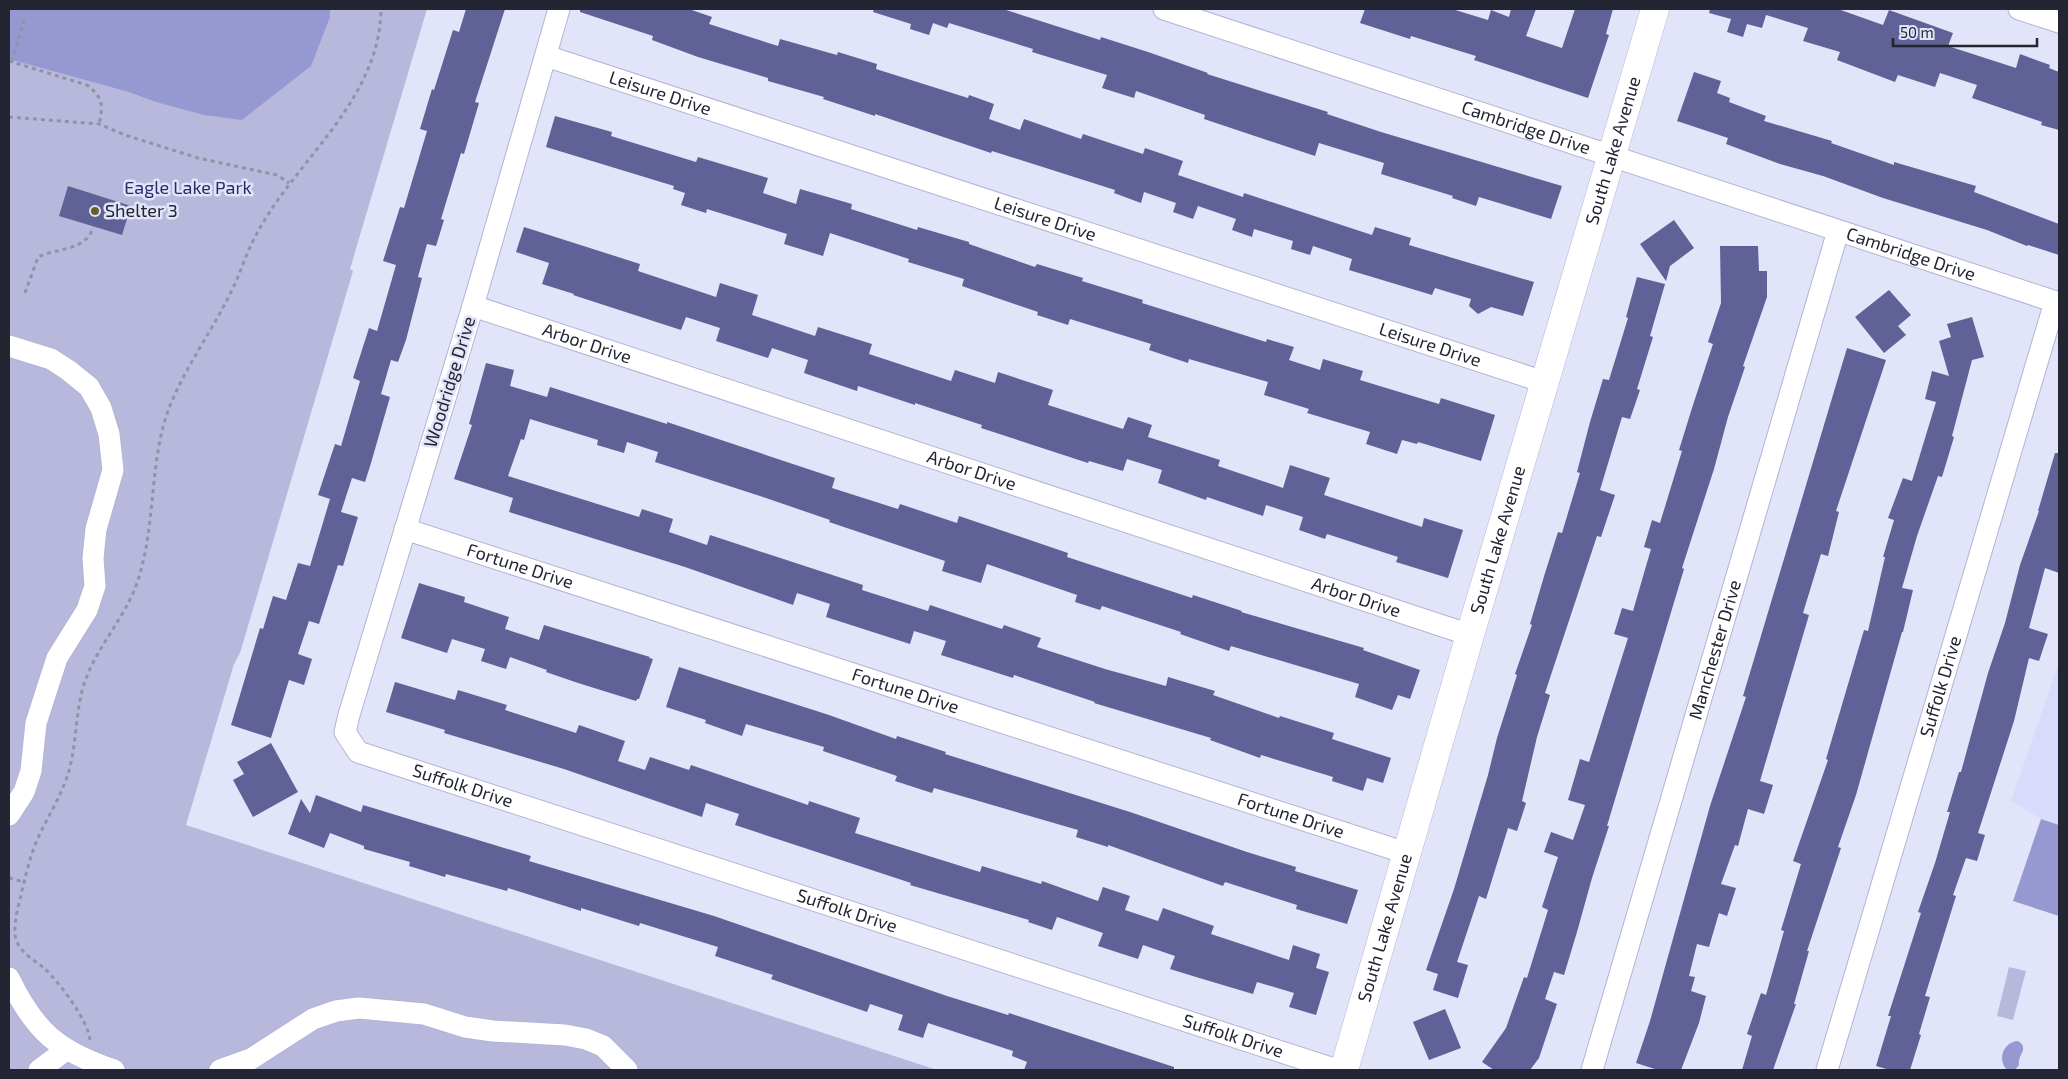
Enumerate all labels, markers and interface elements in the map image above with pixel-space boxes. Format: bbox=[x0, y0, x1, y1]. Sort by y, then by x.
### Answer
scale bar bbox=[1893, 15, 2037, 47]
text: 50 m bbox=[1900, 23, 1934, 41]
street label: Leisure Drive bbox=[606, 65, 714, 119]
street label: South Lake Avenue bbox=[1580, 74, 1645, 227]
street label: Cambridge Drive bbox=[1459, 95, 1594, 158]
park label: Eagle Lake Park bbox=[124, 176, 252, 198]
street label: Leisure Drive bbox=[991, 191, 1099, 245]
place label: Shelter 3 bbox=[105, 199, 178, 221]
marker: Shelter 3 bbox=[89, 205, 101, 217]
street label: Cambridge Drive bbox=[1844, 222, 1978, 285]
street label: Woodridge Drive bbox=[419, 314, 479, 450]
street label: Leisure Drive bbox=[1376, 317, 1484, 371]
street label: Arbor Drive bbox=[540, 318, 635, 368]
street label: Arbor Drive bbox=[924, 445, 1019, 495]
street label: South Lake Avenue bbox=[1465, 463, 1529, 616]
street label: Fortune Drive bbox=[464, 538, 577, 593]
street label: Arbor Drive bbox=[1309, 572, 1404, 621]
street label: Manchester Drive bbox=[1683, 577, 1745, 722]
street label: Suffolk Drive bbox=[1914, 633, 1965, 739]
street label: Fortune Drive bbox=[850, 662, 962, 718]
street label: Suffolk Drive bbox=[410, 758, 516, 812]
street label: Fortune Drive bbox=[1235, 787, 1347, 842]
street label: South Lake Avenue bbox=[1352, 851, 1416, 1004]
street label: Suffolk Drive bbox=[794, 883, 900, 936]
street label: Suffolk Drive bbox=[1180, 1009, 1286, 1062]

